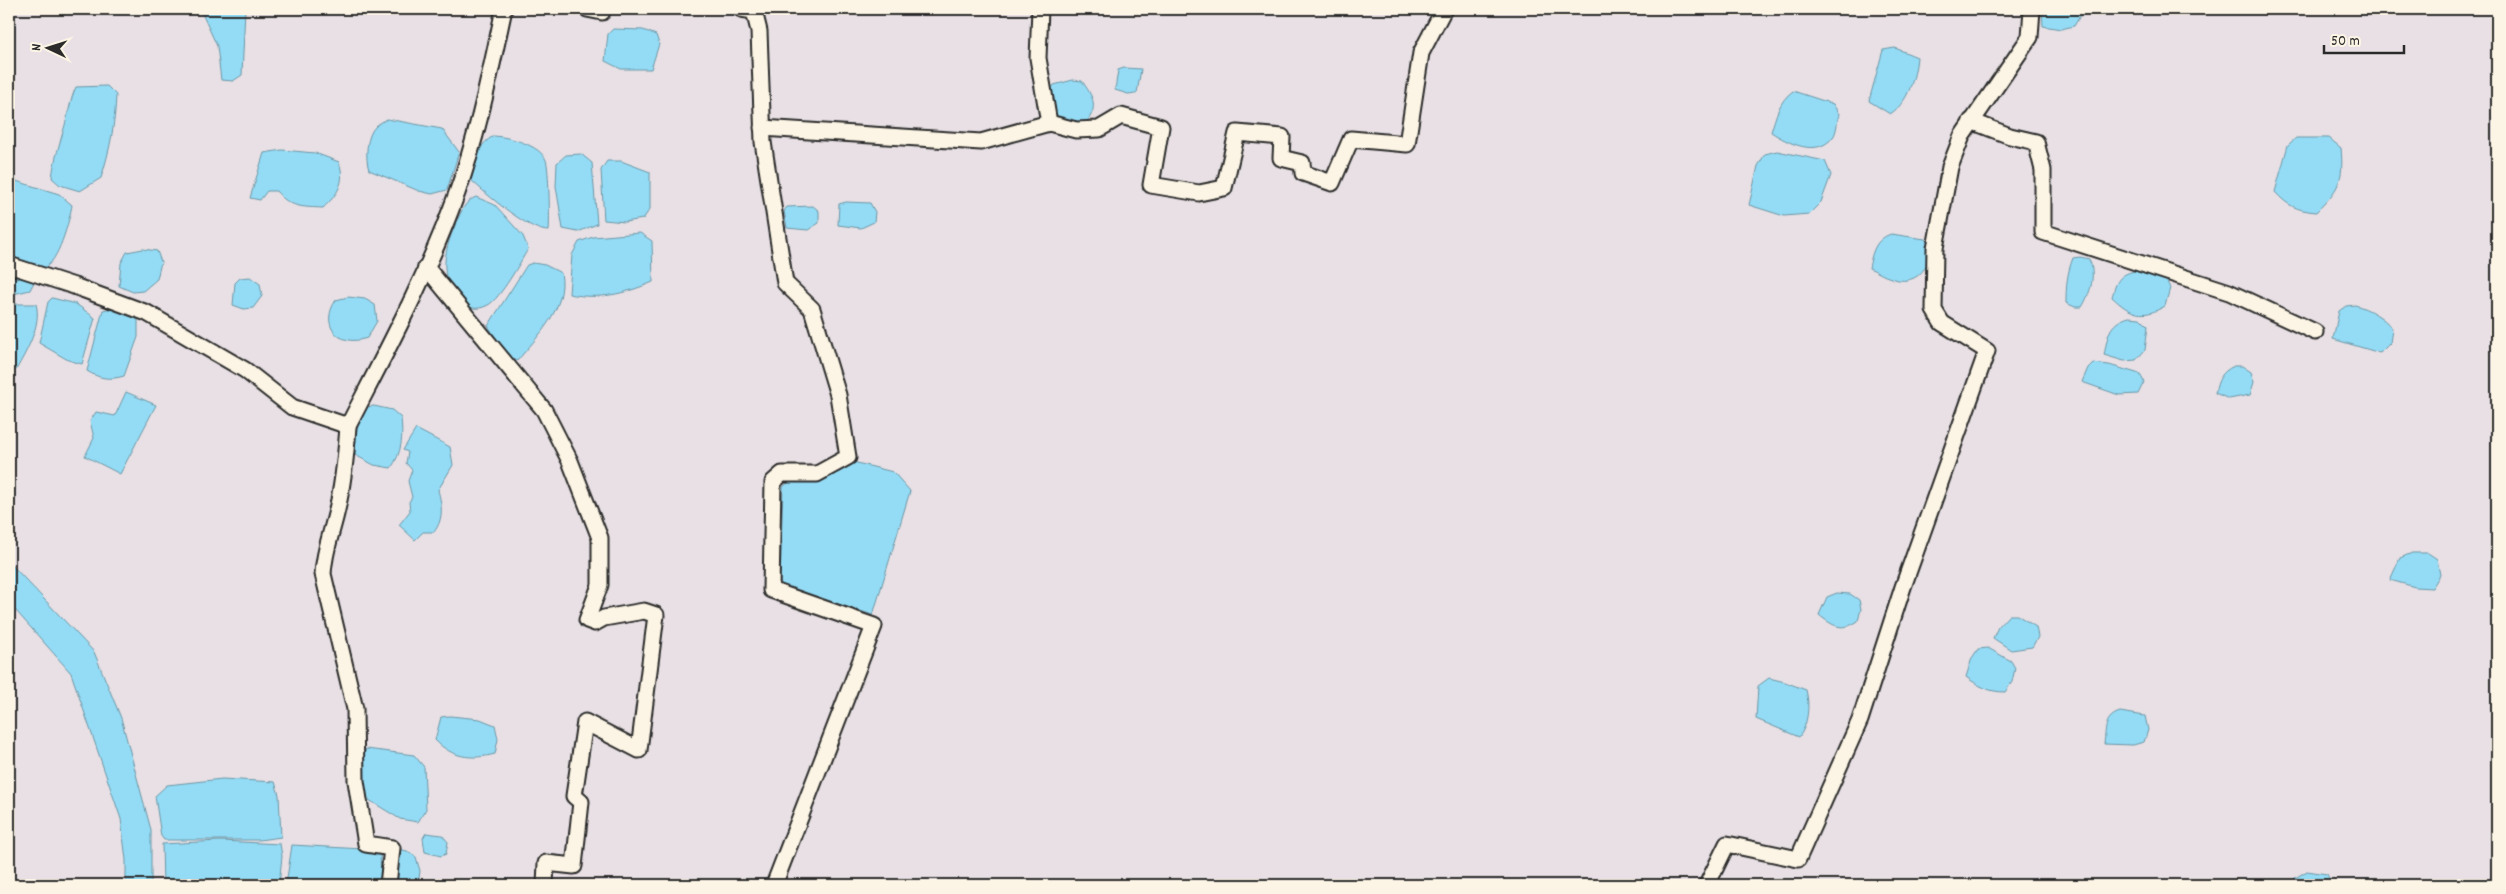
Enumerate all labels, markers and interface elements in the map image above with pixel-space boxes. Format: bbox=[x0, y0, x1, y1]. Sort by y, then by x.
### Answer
north arrow bbox=[22, 22, 72, 72]
scale bar bbox=[2324, 22, 2404, 54]
text: 50 m bbox=[2331, 31, 2360, 53]
text: N bbox=[27, 43, 47, 51]

